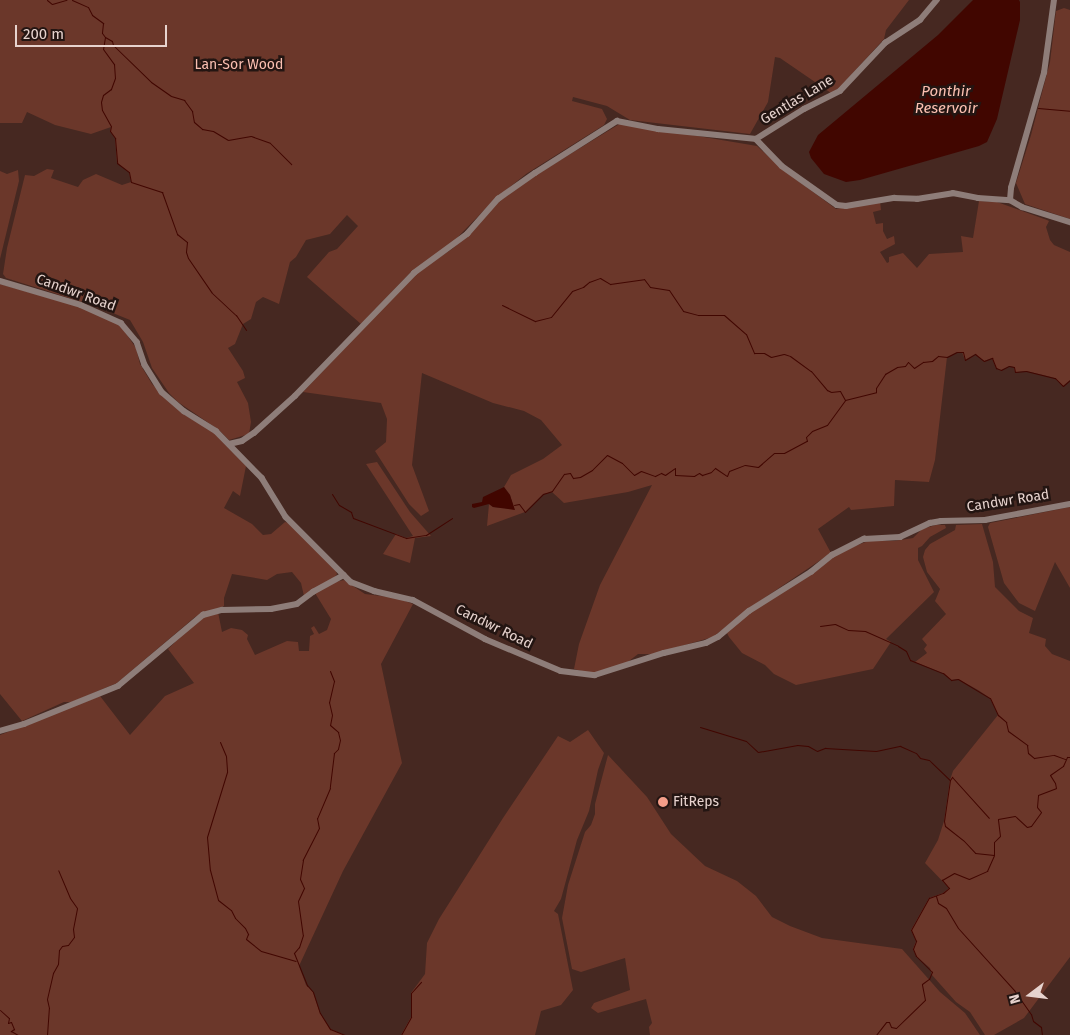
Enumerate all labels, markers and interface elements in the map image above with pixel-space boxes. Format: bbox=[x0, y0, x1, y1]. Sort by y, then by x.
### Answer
scale bar bbox=[18, 15, 170, 47]
text: 200 m bbox=[23, 25, 64, 43]
park label: Lan-Sor Wood bbox=[195, 57, 283, 73]
street label: Gentlas Lane bbox=[758, 72, 836, 128]
water label: Ponthir Reservoir bbox=[915, 82, 977, 117]
street label: Candwr Road bbox=[34, 271, 118, 315]
street label: Candwr Road bbox=[966, 486, 1050, 516]
street label: Candwr Road bbox=[453, 601, 535, 653]
place label: FitReps bbox=[673, 794, 719, 810]
marker: FitReps bbox=[657, 796, 669, 808]
north arrow bbox=[1005, 970, 1055, 1020]
text: N bbox=[1006, 992, 1024, 1006]

